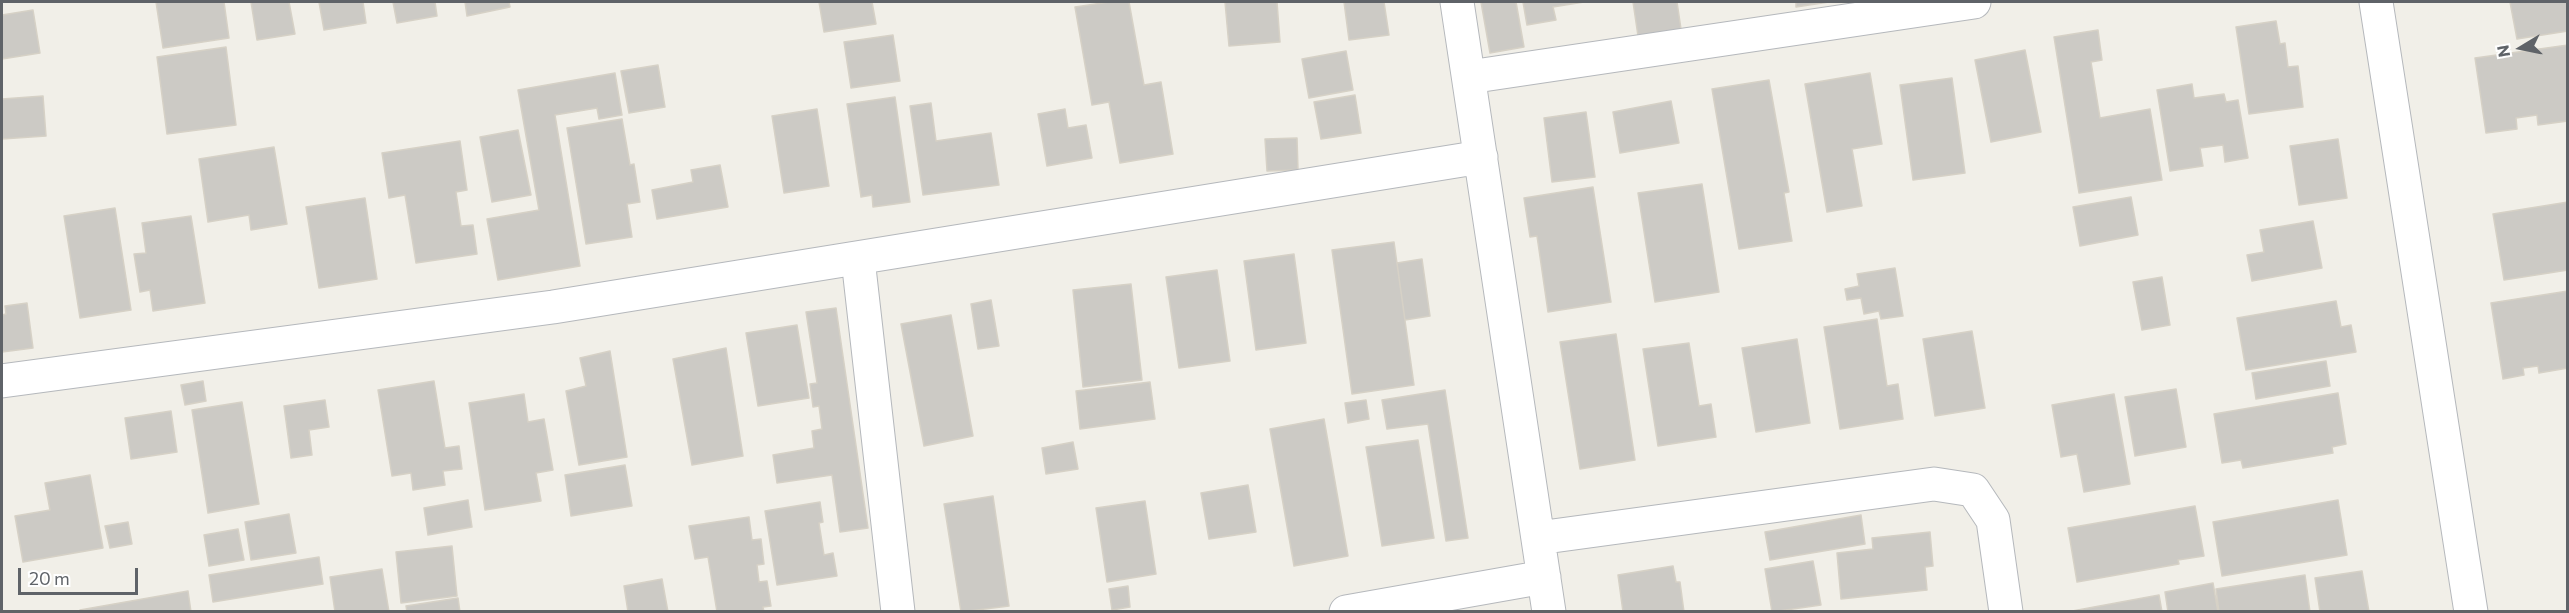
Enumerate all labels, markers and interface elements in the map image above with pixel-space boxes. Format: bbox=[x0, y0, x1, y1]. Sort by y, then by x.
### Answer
north arrow bbox=[2491, 18, 2551, 78]
text: N bbox=[2492, 44, 2513, 59]
scale bar bbox=[21, 556, 141, 594]
text: 20 m bbox=[29, 567, 70, 589]

